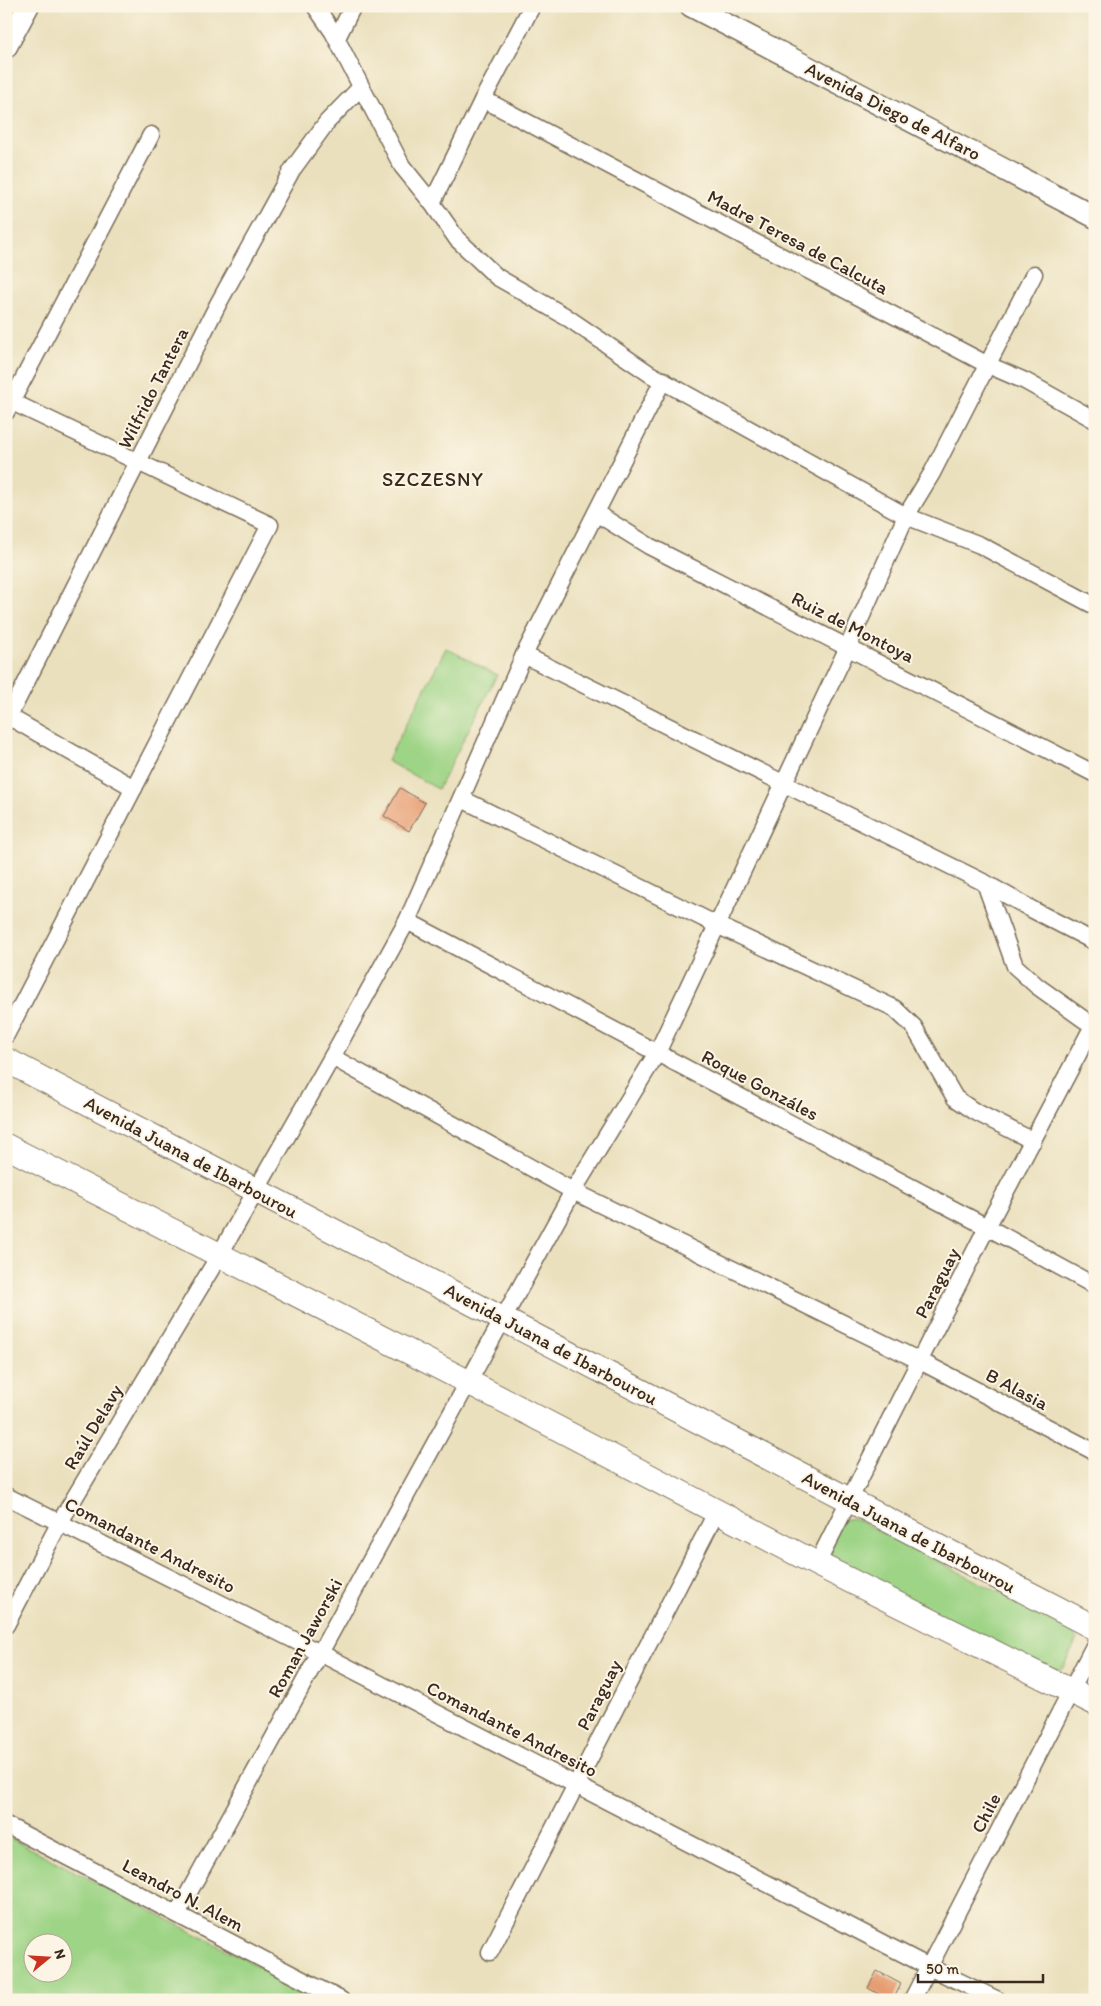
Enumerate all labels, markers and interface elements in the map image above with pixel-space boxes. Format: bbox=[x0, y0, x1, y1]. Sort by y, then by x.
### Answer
street label: Avenida Diego de Alfaro bbox=[801, 57, 985, 165]
street label: Madre Teresa de Calcuta bbox=[704, 185, 893, 300]
street label: Wilfrido Tantera bbox=[113, 323, 193, 452]
district label: SZCZESNY bbox=[382, 467, 484, 491]
street label: Ruiz de Montoya bbox=[788, 586, 918, 668]
street label: Roque Gonzáles bbox=[698, 1045, 822, 1125]
street label: Avenida Juana de Ibarbourou bbox=[80, 1091, 302, 1223]
street label: Paraguay bbox=[909, 1244, 965, 1322]
street label: Avenida Juana de Ibarbourou bbox=[440, 1278, 662, 1410]
street label: B Alasia bbox=[982, 1363, 1052, 1415]
street label: Raúl Delavy bbox=[59, 1380, 128, 1474]
street label: Avenida Juana de Ibarbourou bbox=[798, 1466, 1020, 1598]
street label: Comandante Andresito bbox=[61, 1492, 239, 1598]
street label: Roman Jaworski bbox=[263, 1574, 347, 1702]
street label: Paraguay bbox=[571, 1656, 627, 1734]
street label: Comandante Andresito bbox=[423, 1676, 601, 1782]
street label: Chile bbox=[966, 1789, 1006, 1837]
street label: Leandro N. Alem bbox=[118, 1853, 248, 1937]
north arrow bbox=[22, 1934, 72, 1984]
text: N bbox=[50, 1947, 69, 1961]
scale bar bbox=[918, 1951, 1044, 1983]
text: 50 m bbox=[926, 1960, 959, 1978]

